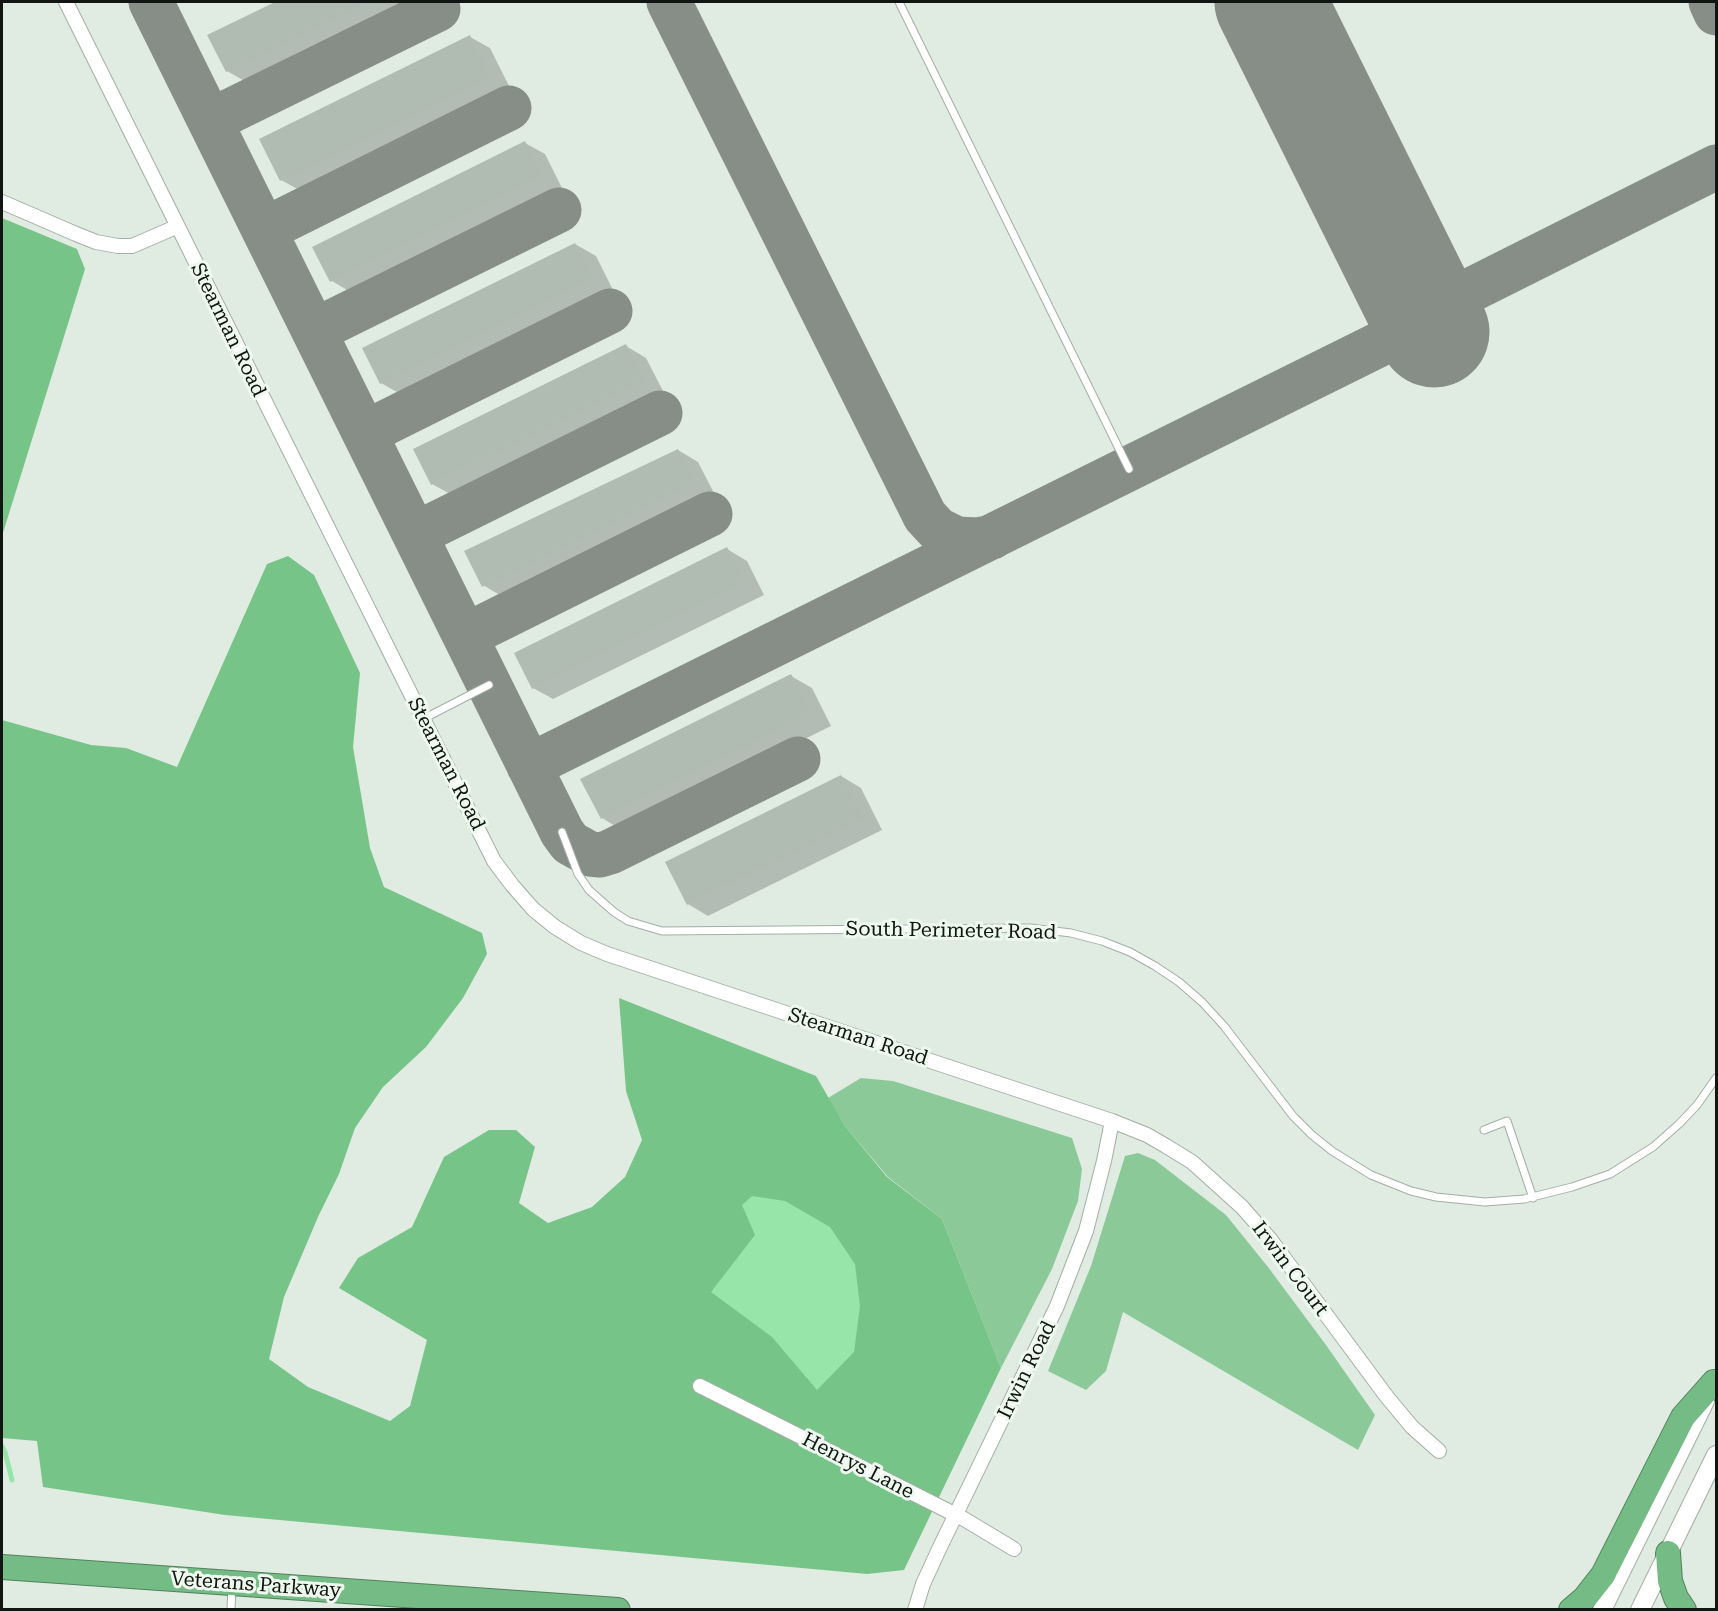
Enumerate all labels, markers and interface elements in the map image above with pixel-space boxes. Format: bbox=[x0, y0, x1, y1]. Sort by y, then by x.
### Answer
street label: Stearman Road bbox=[185, 259, 271, 401]
street label: Stearman Road bbox=[402, 694, 490, 834]
street label: South Perimeter Road bbox=[845, 917, 1057, 945]
street label: Stearman Road bbox=[785, 1003, 931, 1071]
street label: Irwin Court bbox=[1247, 1217, 1333, 1321]
street label: Irwin Road bbox=[993, 1317, 1061, 1423]
street label: Henrys Lane bbox=[798, 1428, 918, 1504]
street label: Veterans Parkway bbox=[170, 1567, 342, 1603]

